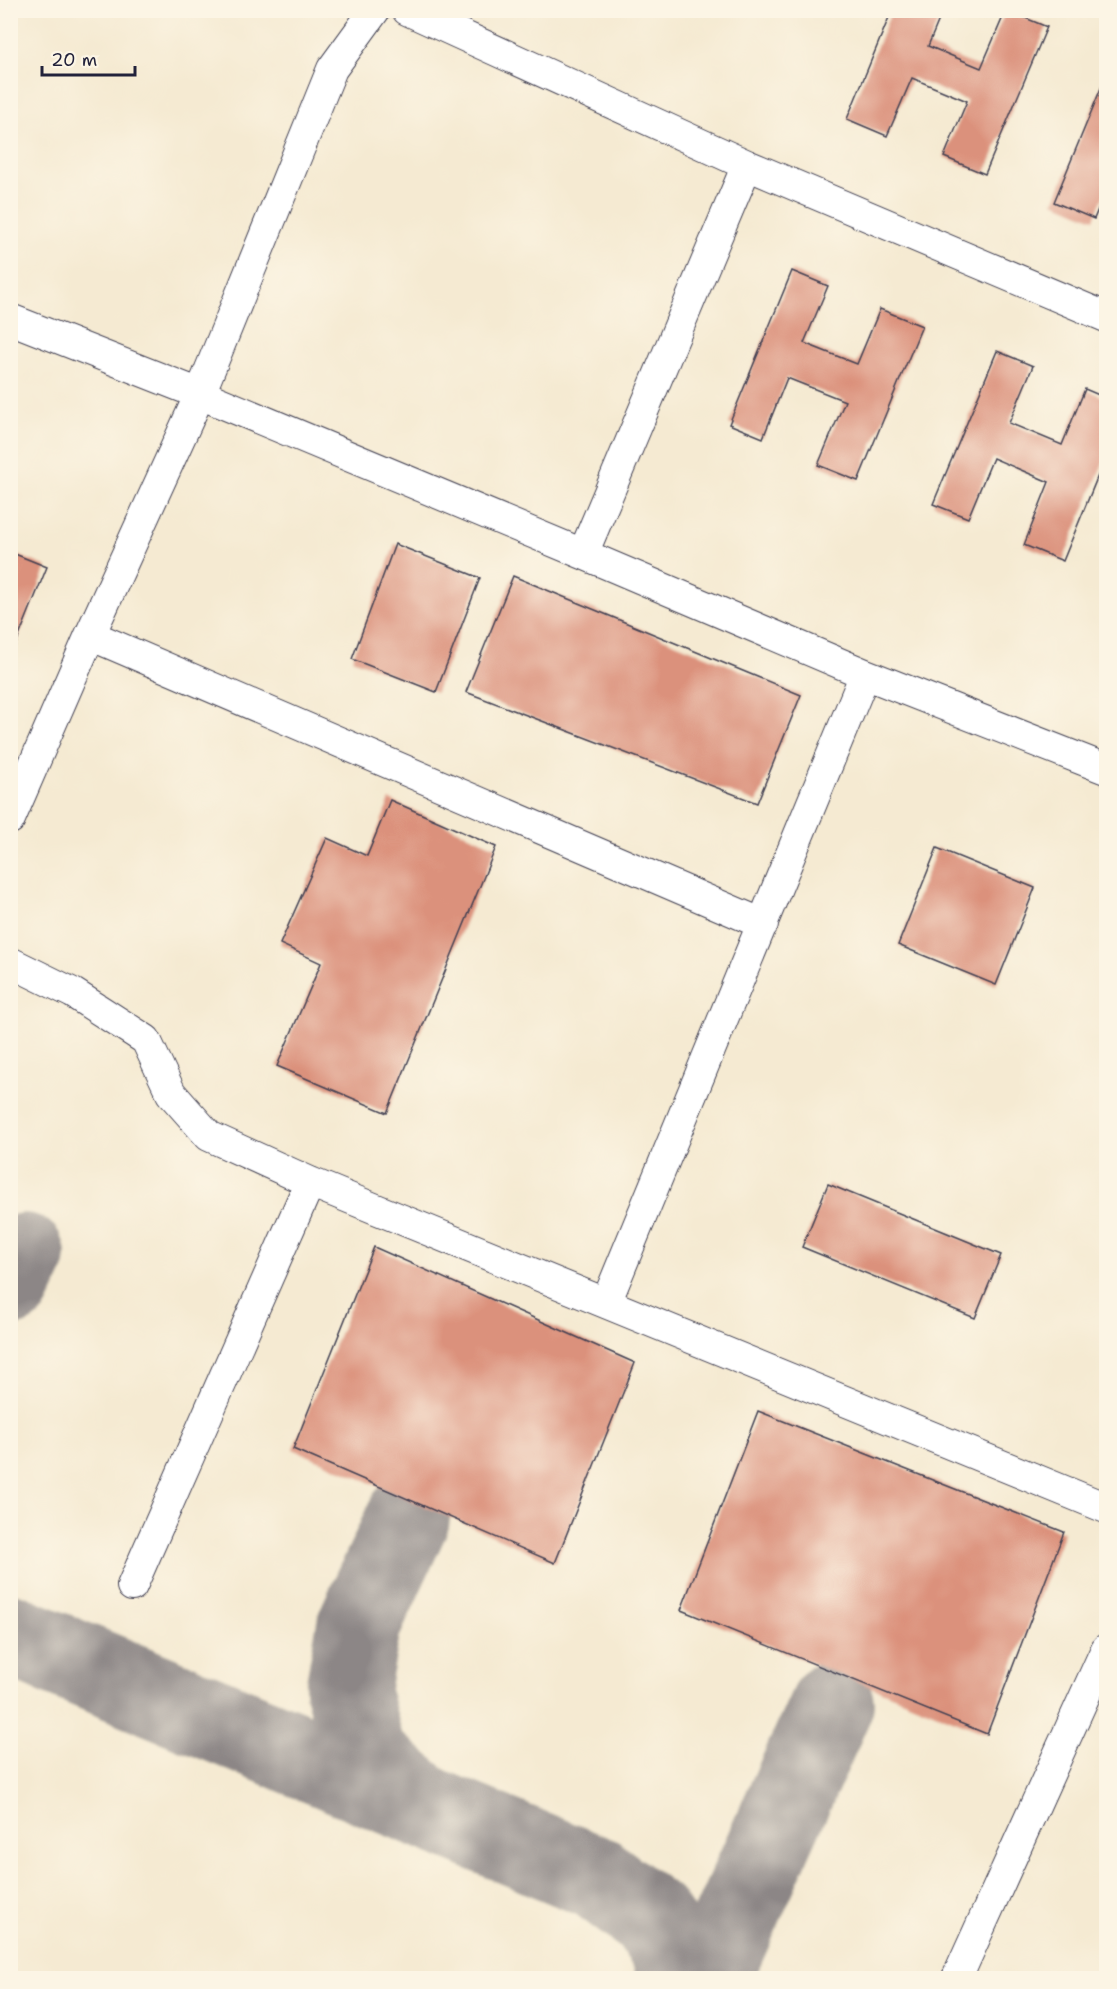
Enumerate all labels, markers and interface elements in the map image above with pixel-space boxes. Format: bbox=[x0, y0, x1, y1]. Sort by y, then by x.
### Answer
scale bar bbox=[42, 39, 135, 77]
text: 20 m bbox=[51, 48, 97, 72]

